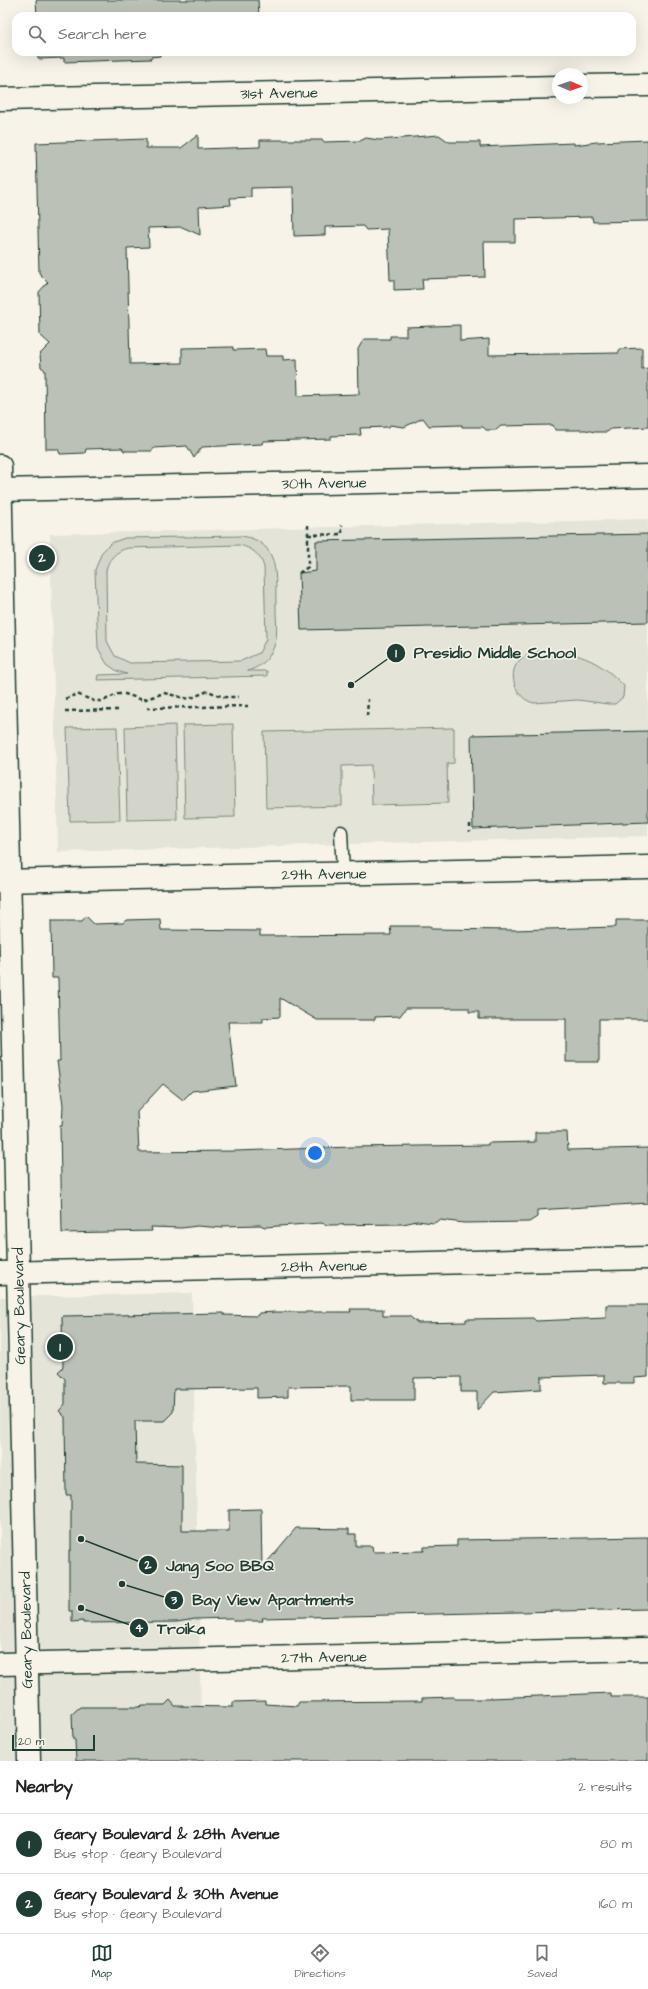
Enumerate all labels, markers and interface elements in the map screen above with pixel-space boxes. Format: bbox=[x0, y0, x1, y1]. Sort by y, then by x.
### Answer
search box bbox=[12, 12, 636, 56]
icon: search bbox=[26, 23, 48, 45]
text: Search here bbox=[58, 24, 147, 45]
north arrow bbox=[552, 68, 588, 104]
street label: 31st Avenue bbox=[240, 82, 318, 105]
street label: 30th Avenue bbox=[281, 472, 367, 495]
pin: 2 bbox=[29, 543, 55, 573]
callout: Presidio Middle School bbox=[386, 639, 585, 667]
text: Presidio Middle School bbox=[414, 642, 577, 664]
text: 1 bbox=[395, 645, 397, 662]
street label: 29th Avenue bbox=[281, 863, 367, 886]
your location bbox=[305, 1143, 325, 1163]
street label: Geary Boulevard bbox=[8, 1247, 32, 1365]
street label: 28th Avenue bbox=[281, 1255, 367, 1278]
pin: 1 bbox=[47, 1332, 73, 1362]
callout: Jang Soo BBQ bbox=[138, 1551, 282, 1579]
text: Jang Soo BBQ bbox=[165, 1555, 275, 1579]
text: 2 bbox=[144, 1557, 152, 1574]
street label: Geary Boulevard bbox=[15, 1571, 39, 1689]
callout: Bay View Apartments bbox=[164, 1586, 362, 1614]
text: Bay View Apartments bbox=[192, 1589, 354, 1612]
text: 3 bbox=[170, 1592, 178, 1609]
callout: Troika bbox=[129, 1614, 213, 1642]
text: Troika bbox=[156, 1618, 206, 1640]
text: 4 bbox=[135, 1620, 144, 1637]
street label: 27th Avenue bbox=[281, 1646, 367, 1669]
scale bar bbox=[12, 1733, 95, 1752]
text: 20 m bbox=[18, 1734, 44, 1749]
text: Nearby bbox=[16, 1775, 73, 1799]
text: 2 results bbox=[578, 1778, 632, 1796]
text: Geary Boulevard & 28th Avenue bbox=[54, 1824, 280, 1845]
text: 1 bbox=[28, 1835, 30, 1853]
text: 80 m bbox=[600, 1835, 632, 1853]
text: Bus stop · Geary Boulevard bbox=[54, 1845, 222, 1863]
text: Geary Boulevard & 30th Avenue bbox=[54, 1884, 279, 1905]
text: 2 bbox=[25, 1895, 33, 1913]
text: 160 m bbox=[599, 1895, 632, 1913]
text: Bus stop · Geary Boulevard bbox=[54, 1905, 222, 1923]
tab: Map bbox=[91, 1942, 113, 1981]
tab: Directions bbox=[294, 1942, 346, 1981]
tab: Saved bbox=[527, 1942, 557, 1981]

